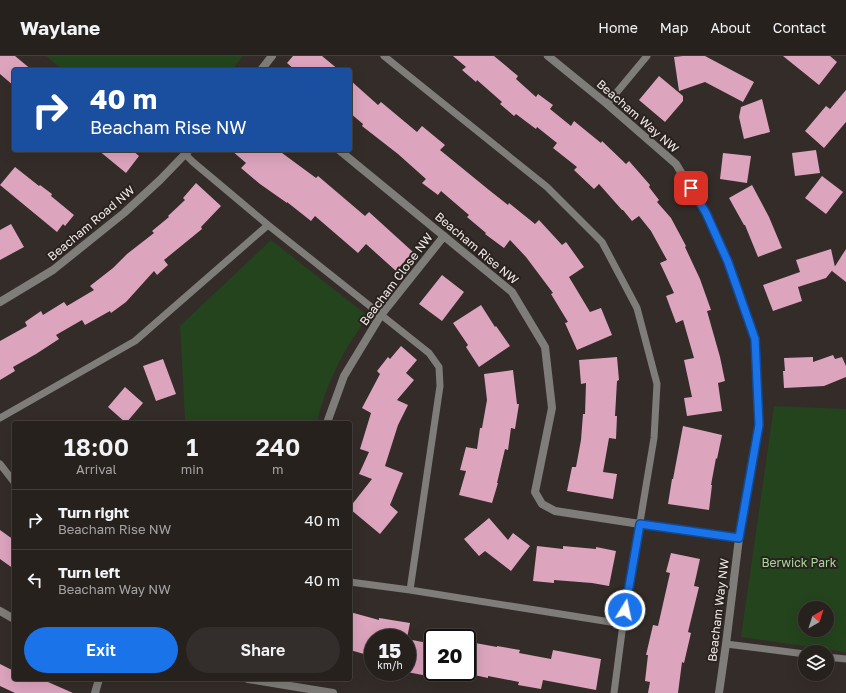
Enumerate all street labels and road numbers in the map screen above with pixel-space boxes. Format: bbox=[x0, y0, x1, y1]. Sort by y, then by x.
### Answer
street label: Beacham Way NW bbox=[594, 76, 683, 156]
street label: Beacham Road NW bbox=[44, 182, 138, 264]
street label: Beacham Rise NW bbox=[432, 209, 522, 288]
street label: Beacham Close NW bbox=[356, 229, 436, 328]
street label: Beacham Way NW bbox=[704, 557, 732, 663]

